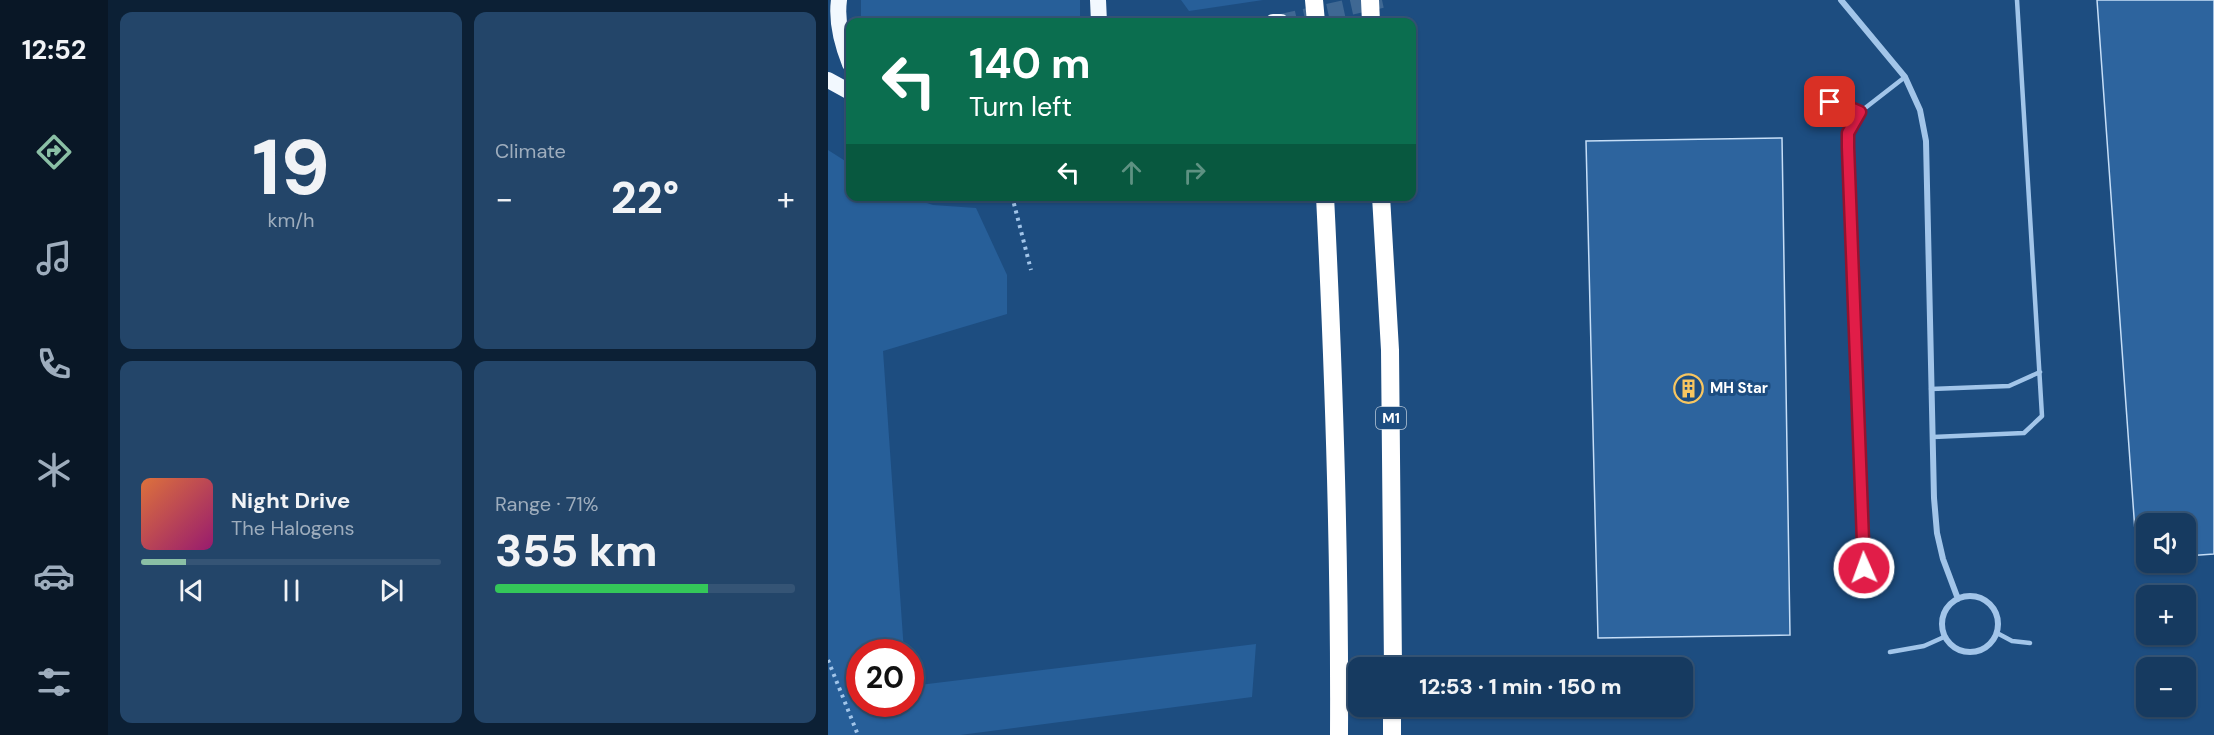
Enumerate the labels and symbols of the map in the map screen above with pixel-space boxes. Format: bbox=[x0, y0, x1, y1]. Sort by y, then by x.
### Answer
pin bbox=[1804, 76, 1855, 127]
building icon: MH Star bbox=[1673, 372, 1705, 404]
place label: MH Star bbox=[1710, 378, 1768, 398]
road number: M1 bbox=[1376, 407, 1406, 429]
position arrow bbox=[1832, 536, 1896, 600]
speed limit sign: 20 bbox=[846, 639, 924, 717]

